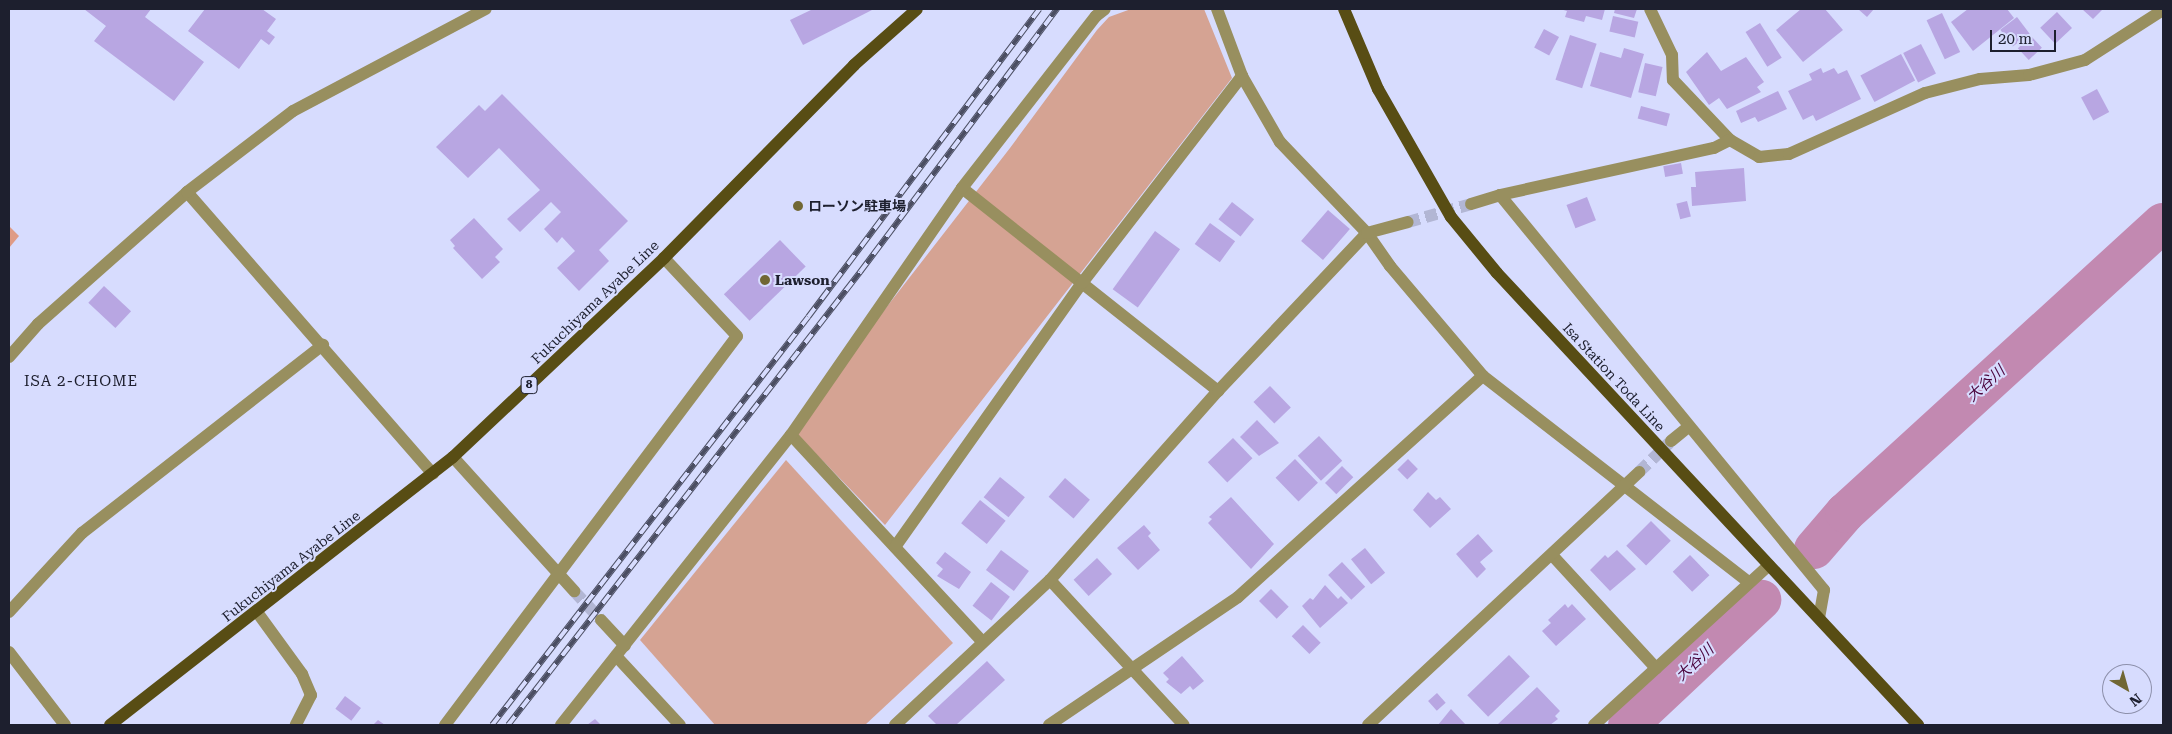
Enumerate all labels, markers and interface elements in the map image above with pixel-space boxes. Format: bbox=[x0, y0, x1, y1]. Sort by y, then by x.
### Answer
scale bar bbox=[1992, 20, 2058, 52]
text: 20 m bbox=[1998, 30, 2032, 48]
place label: ローソン駐車場 bbox=[808, 198, 906, 214]
marker: ローソン駐車場 bbox=[792, 200, 804, 212]
street label: Fukuchiyama Ayabe Line bbox=[528, 237, 662, 367]
place label: Lawson bbox=[775, 272, 830, 288]
marker: Lawson bbox=[759, 274, 771, 286]
street label: Isa Station Toda Line bbox=[1559, 319, 1669, 435]
water label: 大谷川 bbox=[1963, 362, 2009, 406]
district label: ISA 2-CHOME bbox=[23, 373, 139, 391]
road number: 8 bbox=[520, 376, 538, 394]
street label: Fukuchiyama Ayabe Line bbox=[219, 507, 363, 625]
water label: 大谷川 bbox=[1672, 641, 1718, 685]
north arrow bbox=[2102, 664, 2152, 714]
text: N bbox=[2126, 690, 2145, 710]

